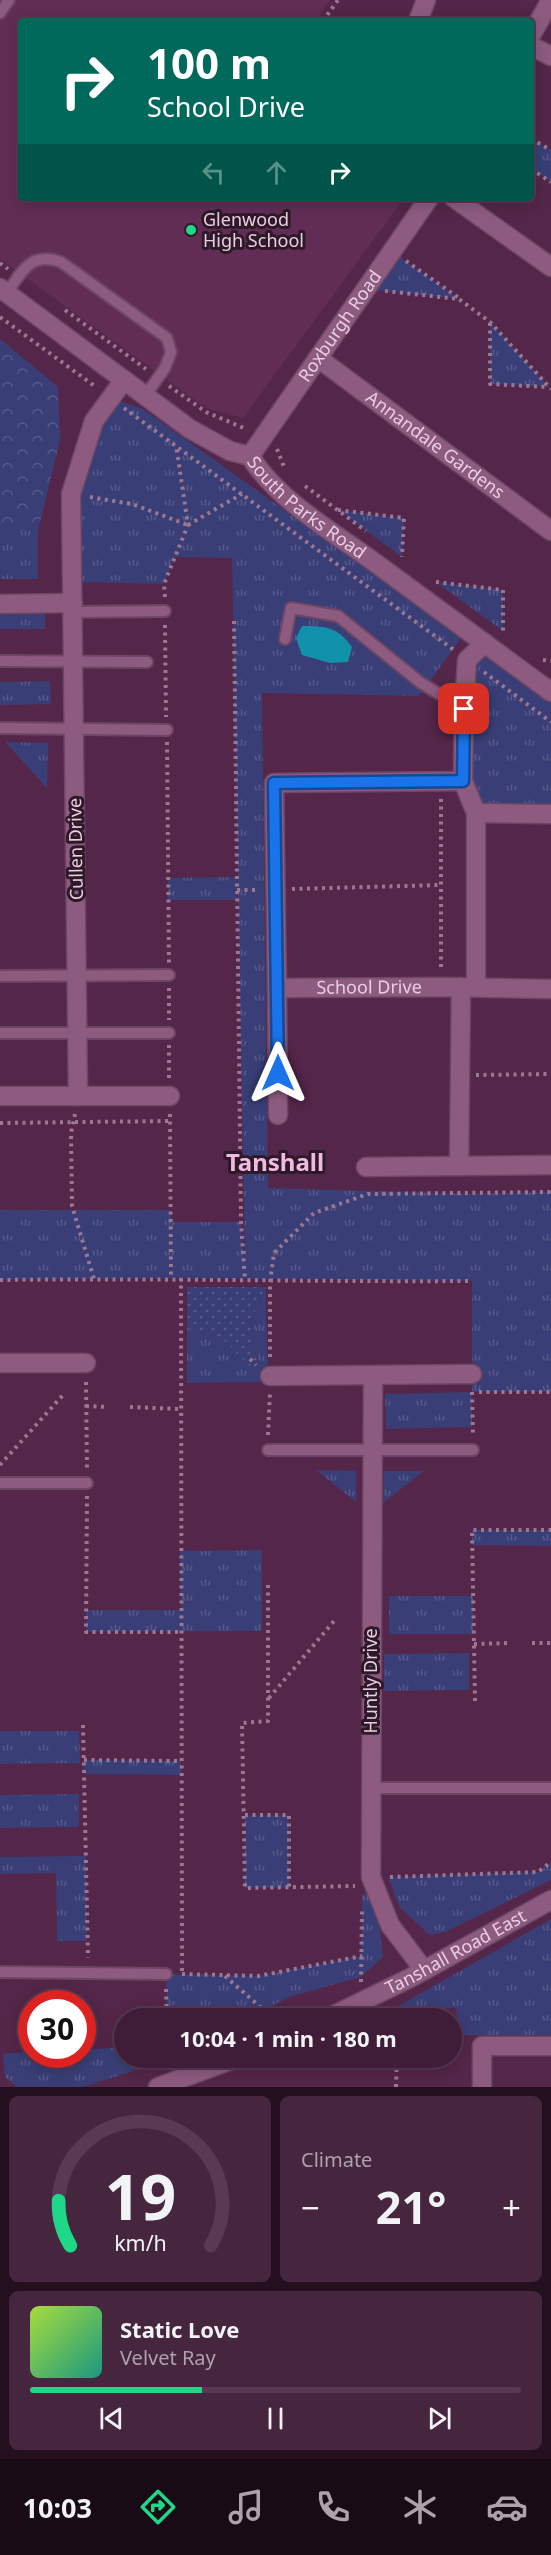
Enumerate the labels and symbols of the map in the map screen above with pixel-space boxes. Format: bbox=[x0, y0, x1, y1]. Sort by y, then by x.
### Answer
place label: Glenwood High School bbox=[203, 207, 304, 252]
marker: Glenwood High School bbox=[184, 223, 198, 237]
street label: Roxburgh Road bbox=[292, 265, 386, 386]
street label: Annandale Gardens bbox=[362, 385, 510, 504]
street label: South Parks Road bbox=[242, 451, 371, 564]
pin bbox=[438, 683, 489, 734]
street label: Cullen Drive bbox=[62, 798, 88, 900]
street label: School Drive bbox=[316, 974, 422, 999]
position arrow bbox=[246, 1041, 310, 1105]
district label: Tanshall bbox=[226, 1145, 324, 1178]
street label: Huntly Drive bbox=[358, 1628, 382, 1734]
street label: Tanshall Road East bbox=[381, 1903, 530, 1999]
speed limit sign: 30 bbox=[18, 1990, 96, 2068]

